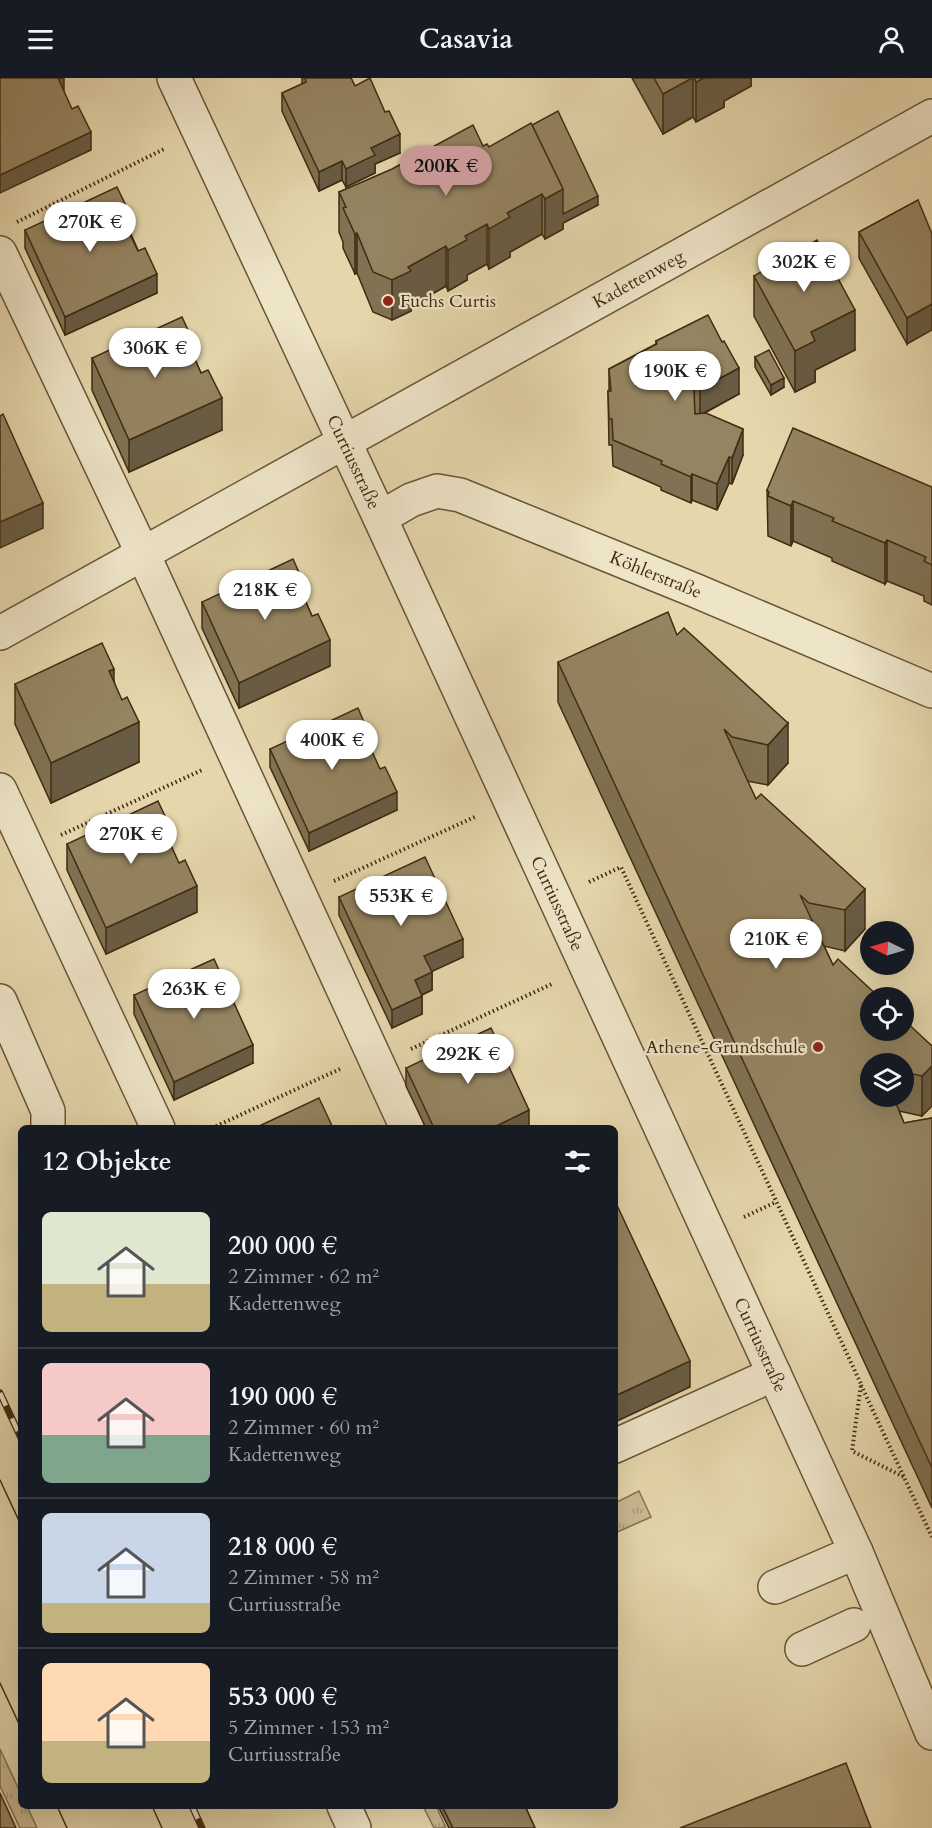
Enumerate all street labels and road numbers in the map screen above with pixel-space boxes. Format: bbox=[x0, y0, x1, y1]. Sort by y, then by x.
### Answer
street label: Kadettenweg bbox=[588, 243, 690, 314]
street label: Curtiusstraße bbox=[321, 411, 387, 513]
street label: Köhlerstraße bbox=[606, 545, 706, 604]
street label: Curtiusstraße bbox=[525, 852, 590, 955]
street label: Curtiusstraße bbox=[728, 1293, 793, 1396]

